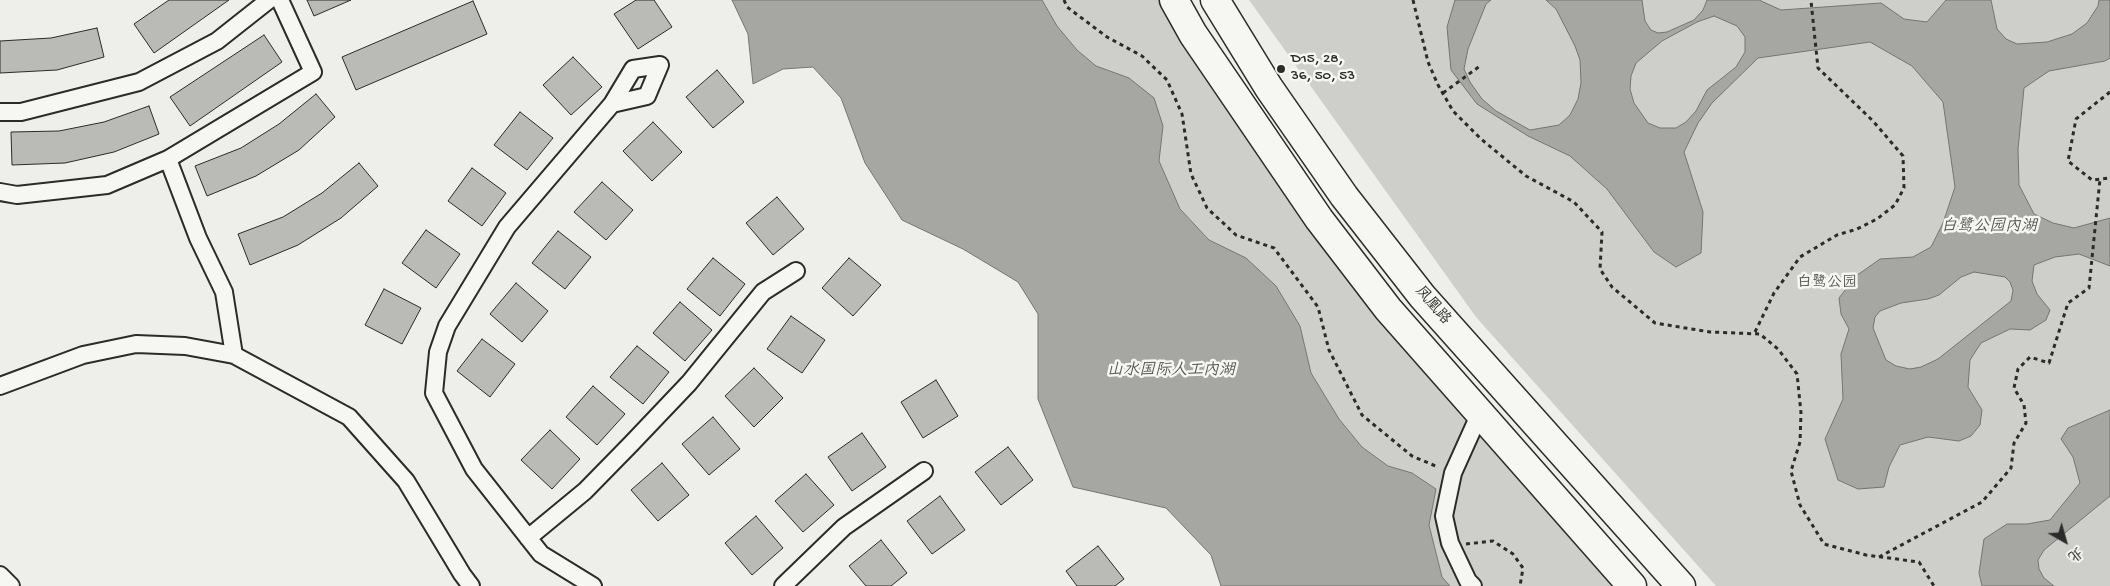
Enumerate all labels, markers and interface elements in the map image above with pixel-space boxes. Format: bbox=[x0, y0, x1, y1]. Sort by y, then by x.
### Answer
place label: D15, 28, 36, 50, 53 bbox=[1291, 51, 1355, 86]
marker: D15, 28, 36, 50, 53 bbox=[1275, 63, 1287, 75]
water label: 白鹭公园内湖 bbox=[1941, 218, 2037, 238]
park label: 白鹭公园 bbox=[1797, 275, 1857, 293]
street label: 凤凰路 bbox=[1410, 283, 1454, 329]
water label: 山水国际人工内湖 bbox=[1107, 362, 1235, 382]
north arrow bbox=[2040, 516, 2090, 566]
text: 北 bbox=[2064, 542, 2085, 564]

